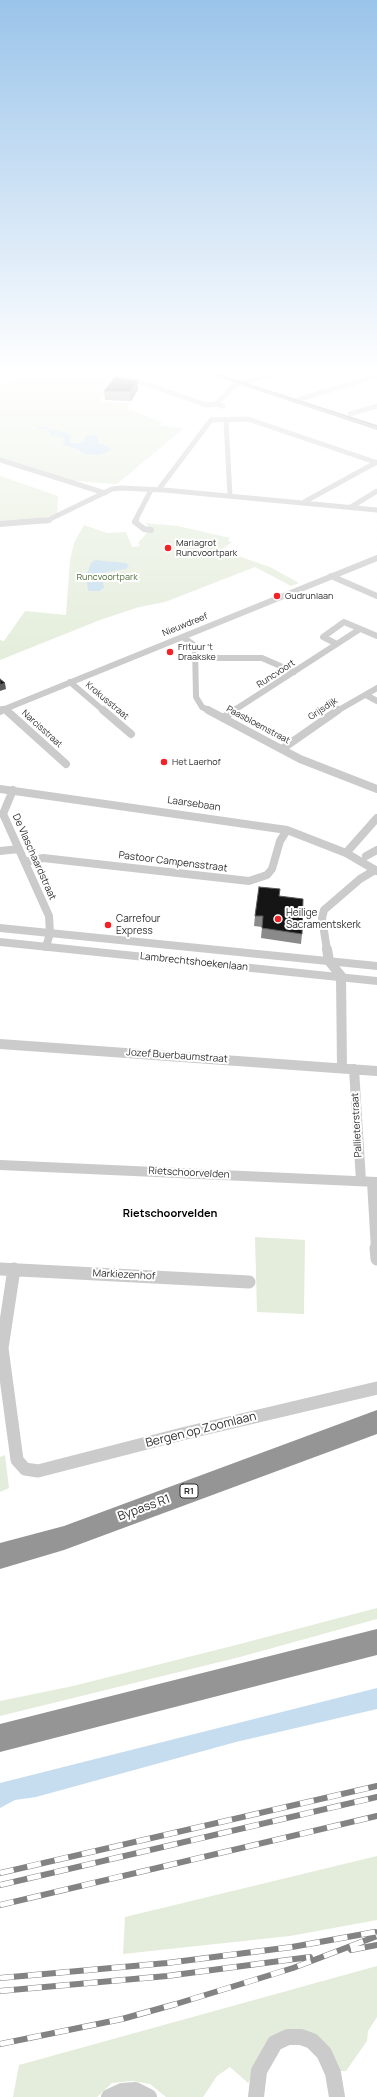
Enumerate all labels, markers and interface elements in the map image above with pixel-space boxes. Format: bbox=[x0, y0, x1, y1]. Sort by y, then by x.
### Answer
place label: Mariagrot Runcvoortpark bbox=[176, 538, 237, 559]
marker: Mariagrot Runcvoortpark bbox=[163, 543, 173, 553]
park label: Runcvoortpark bbox=[76, 572, 138, 582]
marker: Gudrunlaan bbox=[272, 591, 282, 601]
place label: Gudrunlaan bbox=[285, 591, 333, 601]
street label: Nieuwdreef bbox=[161, 611, 209, 639]
place label: Frituur 't Draakske bbox=[178, 642, 216, 663]
marker: Frituur 't Draakske bbox=[165, 647, 175, 657]
street label: Runcvoort bbox=[255, 658, 297, 690]
street label: Krokusstraat bbox=[83, 680, 131, 722]
street label: Grijsdijk bbox=[306, 695, 340, 723]
street label: Paasbloemstraat bbox=[224, 704, 292, 746]
street label: Narcisstraat bbox=[19, 708, 65, 750]
marker: Het Laerhof bbox=[159, 757, 169, 767]
place label: Het Laerhof bbox=[172, 757, 221, 767]
street label: Laarsebaan bbox=[167, 794, 221, 814]
street label: De Vlaschaardstraat bbox=[10, 812, 58, 902]
street label: Pastoor Campensstraat bbox=[118, 849, 228, 875]
place label: Heilige Sacramentskerk bbox=[286, 907, 361, 930]
place label: Carrefour Express bbox=[116, 913, 160, 936]
marker: Heilige Sacramentskerk bbox=[273, 914, 283, 924]
marker: Carrefour Express bbox=[103, 920, 113, 930]
street label: Lambrechtshoekenlaan bbox=[139, 950, 249, 974]
street label: Jozef Buerbaumstraat bbox=[126, 1046, 228, 1066]
street label: Pallieterstraat bbox=[349, 1092, 365, 1158]
street label: Rietschoorvelden bbox=[148, 1165, 230, 1181]
district label: Rietschoorvelden bbox=[123, 1207, 217, 1221]
street label: Markiezenhof bbox=[92, 1267, 156, 1283]
street label: Bergen op Zoomlaan bbox=[144, 1409, 258, 1451]
road number: R1 bbox=[180, 1484, 198, 1498]
street label: Bypass R1 bbox=[116, 1492, 172, 1524]

